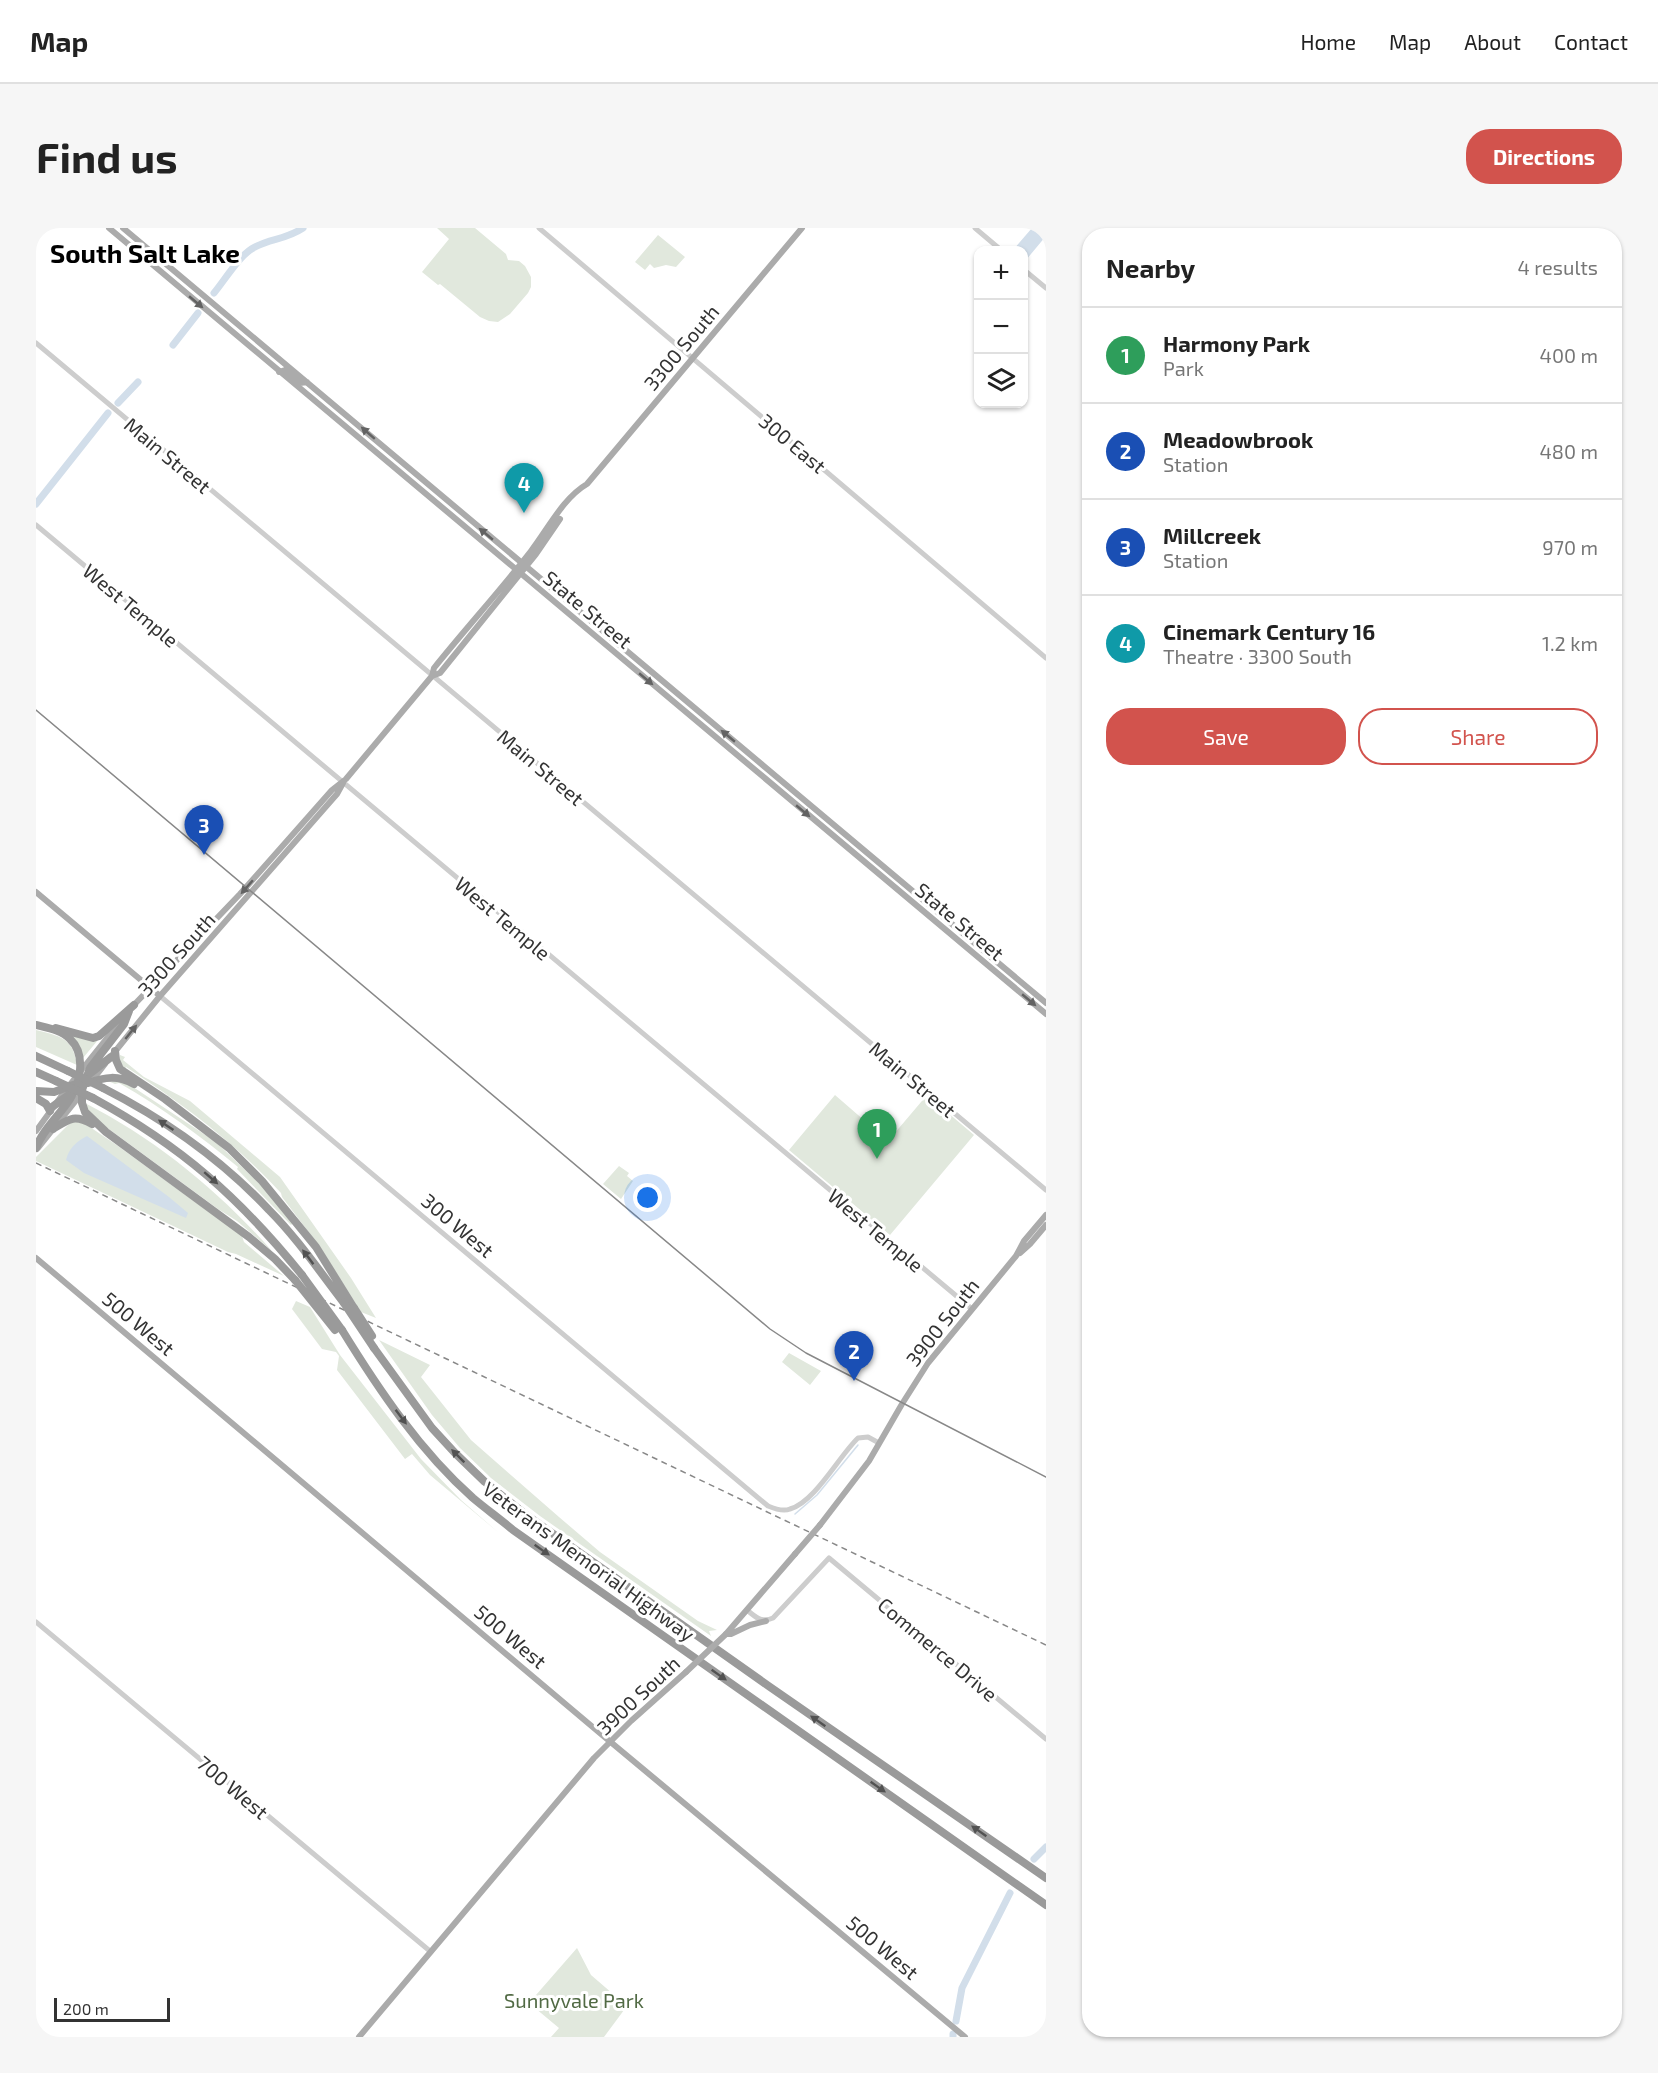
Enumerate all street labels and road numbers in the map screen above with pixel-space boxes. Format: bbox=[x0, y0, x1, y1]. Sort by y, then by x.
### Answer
street label: 3300 South bbox=[638, 299, 724, 395]
street label: 300 East bbox=[755, 408, 832, 478]
street label: Main Street bbox=[120, 412, 216, 498]
street label: West Temple bbox=[78, 558, 184, 652]
street label: State Street bbox=[539, 565, 637, 653]
street label: Main Street bbox=[493, 724, 589, 810]
street label: West Temple bbox=[450, 871, 556, 965]
street label: State Street bbox=[911, 877, 1009, 965]
street label: 3300 South bbox=[132, 907, 220, 1001]
street label: Main Street bbox=[865, 1036, 961, 1122]
street label: West Temple bbox=[823, 1183, 929, 1277]
street label: 300 West bbox=[417, 1188, 499, 1262]
street label: 3900 South bbox=[900, 1273, 984, 1371]
street label: 500 West bbox=[98, 1286, 180, 1360]
street label: Veterans Memorial Highway bbox=[478, 1476, 700, 1646]
street label: Commerce Drive bbox=[873, 1592, 1003, 1706]
street label: 500 West bbox=[470, 1599, 552, 1673]
street label: 3900 South bbox=[592, 1651, 684, 1739]
street label: 700 West bbox=[192, 1750, 274, 1824]
street label: 500 West bbox=[842, 1910, 924, 1984]

